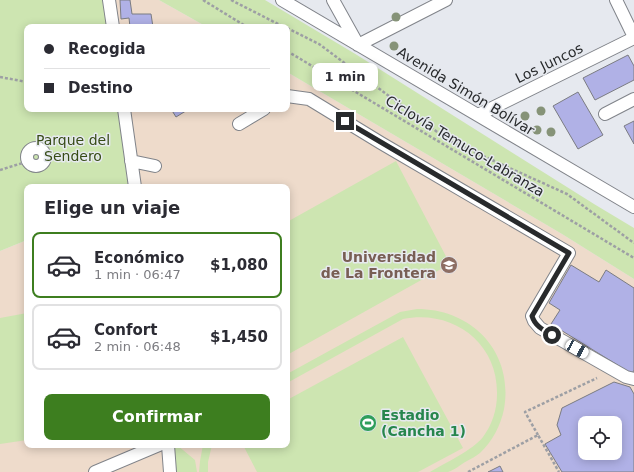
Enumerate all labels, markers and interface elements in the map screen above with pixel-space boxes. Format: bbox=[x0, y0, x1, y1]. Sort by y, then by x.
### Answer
text: Recogida bbox=[68, 40, 146, 58]
street label: Los Juncos bbox=[513, 40, 585, 86]
street label: Avenida Simón Bolívar bbox=[394, 44, 538, 138]
callout: 1 min bbox=[312, 63, 378, 91]
text: 1 min bbox=[325, 69, 365, 84]
text: Destino bbox=[68, 79, 133, 97]
street label: Ciclovía Temuco-Labranza bbox=[383, 92, 547, 200]
route end bbox=[336, 112, 354, 130]
park label: Parque del Sendero bbox=[36, 132, 110, 164]
text: Elige un viaje bbox=[44, 197, 180, 218]
icon: car bbox=[46, 247, 82, 283]
text: Económico bbox=[94, 249, 184, 267]
place label: Universidad de La Frontera bbox=[321, 249, 436, 281]
school or university icon: Universidad de La Frontera bbox=[439, 255, 459, 275]
text: $1,080 bbox=[210, 256, 268, 274]
text: 1 min · 06:47 bbox=[94, 267, 181, 282]
icon: car bbox=[46, 319, 82, 355]
text: Confort bbox=[94, 321, 157, 339]
route start bbox=[543, 326, 561, 344]
text: $1,450 bbox=[210, 328, 268, 346]
car bbox=[564, 338, 590, 360]
text: 2 min · 06:48 bbox=[94, 339, 181, 354]
button: Confirmar bbox=[44, 394, 270, 440]
place label: Estadio (Cancha 1) bbox=[381, 407, 466, 439]
sports icon: Estadio (Cancha 1) bbox=[358, 413, 378, 433]
map controls bbox=[578, 416, 622, 460]
button: locate bbox=[578, 416, 622, 460]

